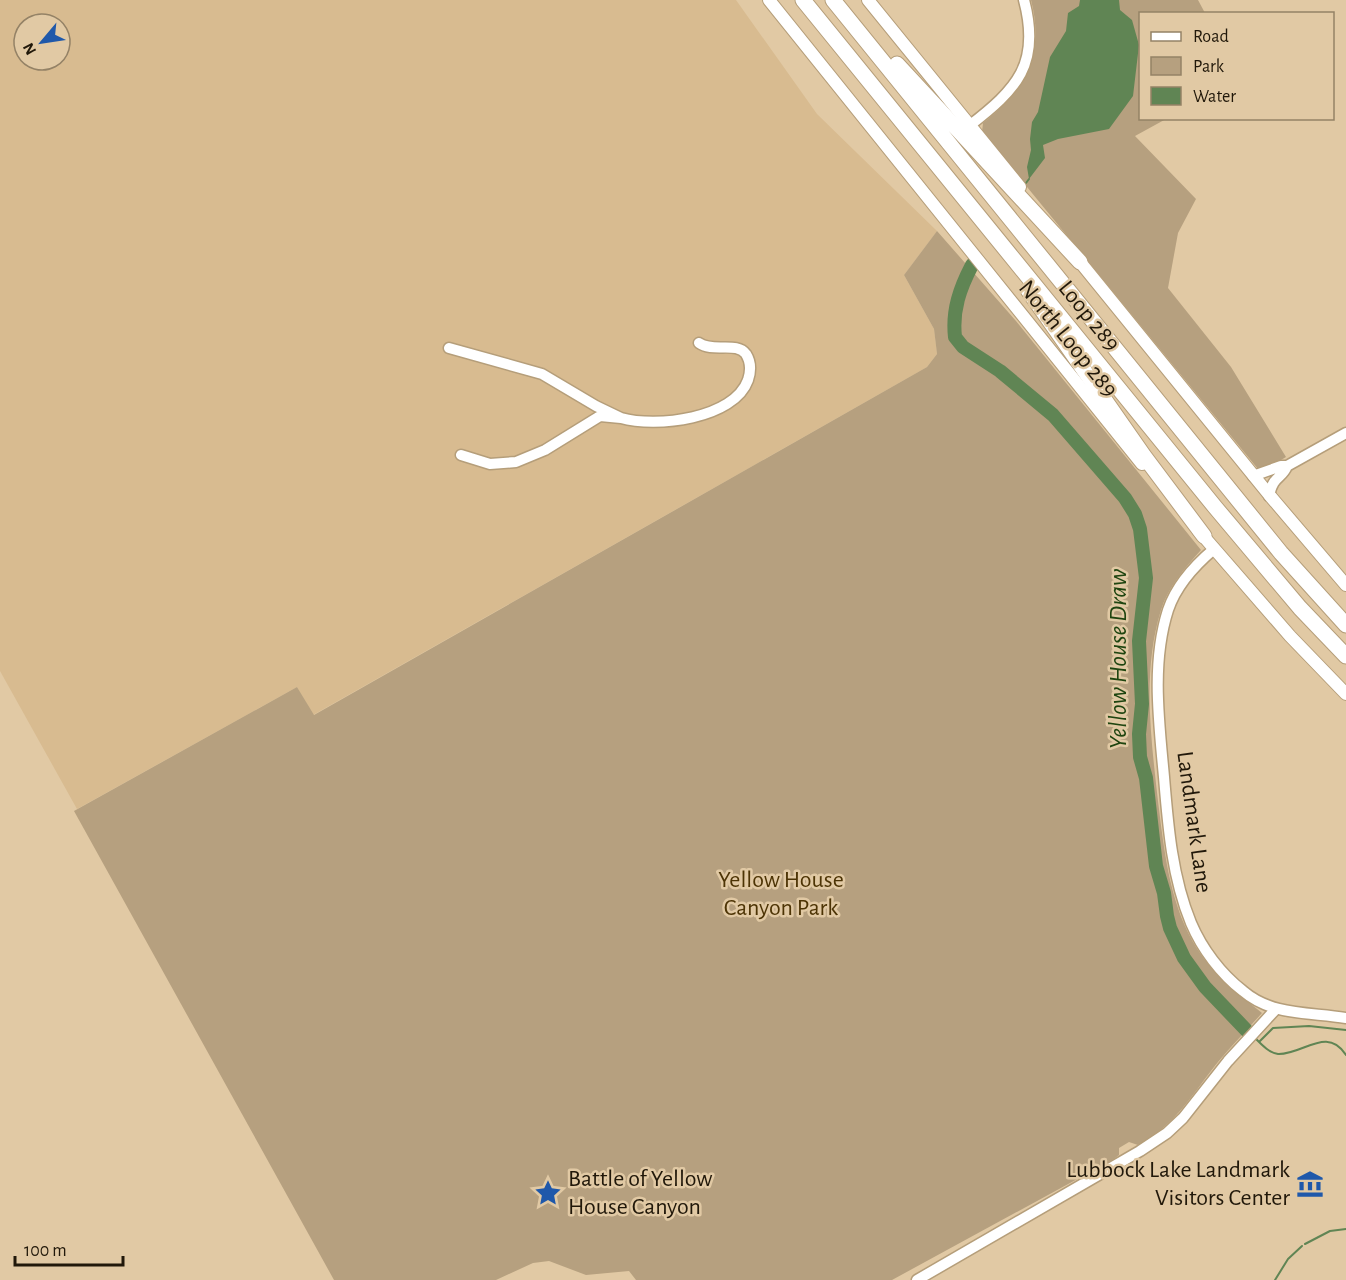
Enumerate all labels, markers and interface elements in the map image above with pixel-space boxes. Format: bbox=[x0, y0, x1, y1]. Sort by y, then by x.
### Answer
north arrow bbox=[12, 12, 72, 72]
legend bbox=[1139, 12, 1334, 120]
text: Road bbox=[1193, 28, 1229, 46]
text: N bbox=[20, 40, 39, 58]
text: Park bbox=[1193, 58, 1225, 76]
text: Water bbox=[1193, 88, 1236, 106]
street label: North Loop 289 bbox=[1014, 276, 1122, 402]
street label: Loop 289 bbox=[1054, 276, 1124, 356]
water label: Yellow House Draw bbox=[1105, 568, 1131, 749]
street label: Landmark Lane bbox=[1172, 750, 1216, 894]
park label: Yellow House Canyon Park bbox=[718, 868, 844, 920]
place label: Lubbock Lake Landmark Visitors Center bbox=[1066, 1158, 1290, 1210]
place label: Battle of Yellow House Canyon bbox=[568, 1167, 712, 1219]
museum icon: Lubbock Lake Landmark Visitors Center bbox=[1295, 1169, 1325, 1199]
place icon: Battle of Yellow House Canyon bbox=[533, 1178, 563, 1208]
scale bar bbox=[15, 1229, 123, 1267]
text: 100 m bbox=[24, 1242, 67, 1260]

